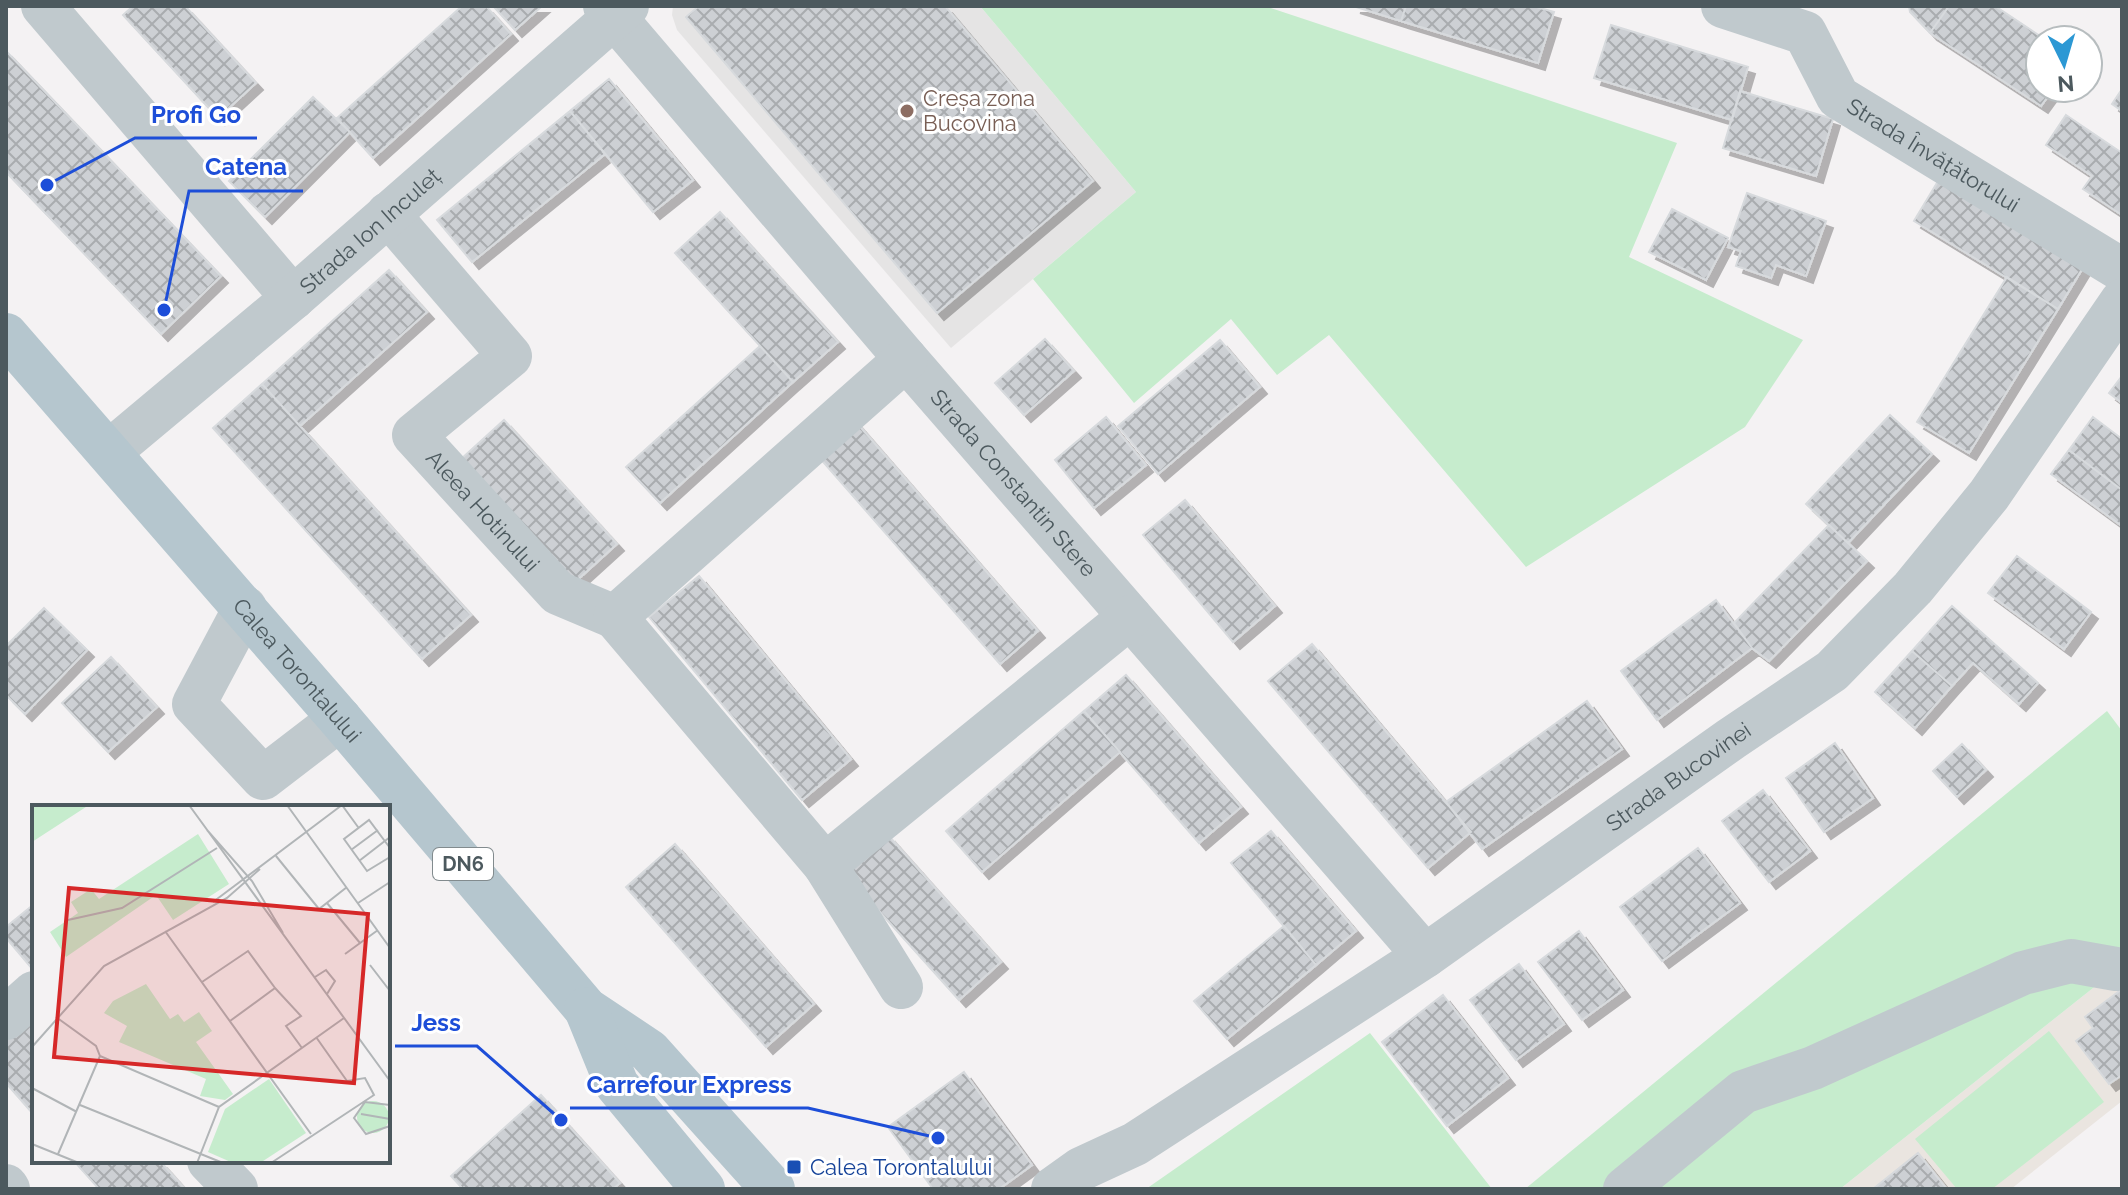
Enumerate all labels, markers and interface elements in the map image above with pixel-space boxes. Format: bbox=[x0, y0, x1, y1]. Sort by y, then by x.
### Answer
north arrow bbox=[2024, 24, 2104, 104]
text: N bbox=[2056, 70, 2075, 98]
place label: Creșa zona Bucovina bbox=[923, 85, 1035, 136]
callout: Profi Go bbox=[135, 90, 257, 138]
street label: Strada Învățătorului bbox=[1842, 93, 2024, 217]
text: Profi Go bbox=[151, 100, 241, 129]
marker: Creșa zona Bucovina bbox=[898, 102, 916, 120]
callout: Catena bbox=[189, 143, 303, 191]
text: Catena bbox=[205, 152, 287, 181]
street label: Strada Ion Inculeț bbox=[294, 162, 446, 299]
street label: Strada Constantin Stere bbox=[925, 384, 1102, 582]
street label: Aleea Hotinului bbox=[421, 445, 545, 577]
street label: Calea Torontalului bbox=[228, 593, 367, 747]
street label: Strada Bucovinei bbox=[1601, 717, 1756, 836]
inset map bbox=[32, 805, 390, 1163]
road number: DN6 bbox=[433, 848, 493, 880]
callout: Jess bbox=[395, 998, 477, 1046]
text: Jess bbox=[411, 1008, 461, 1037]
callout: Carrefour Express bbox=[570, 1060, 808, 1108]
text: Carrefour Express bbox=[586, 1070, 792, 1099]
place label: Calea Torontalului bbox=[810, 1154, 992, 1180]
marker: Calea Torontalului bbox=[785, 1158, 803, 1176]

